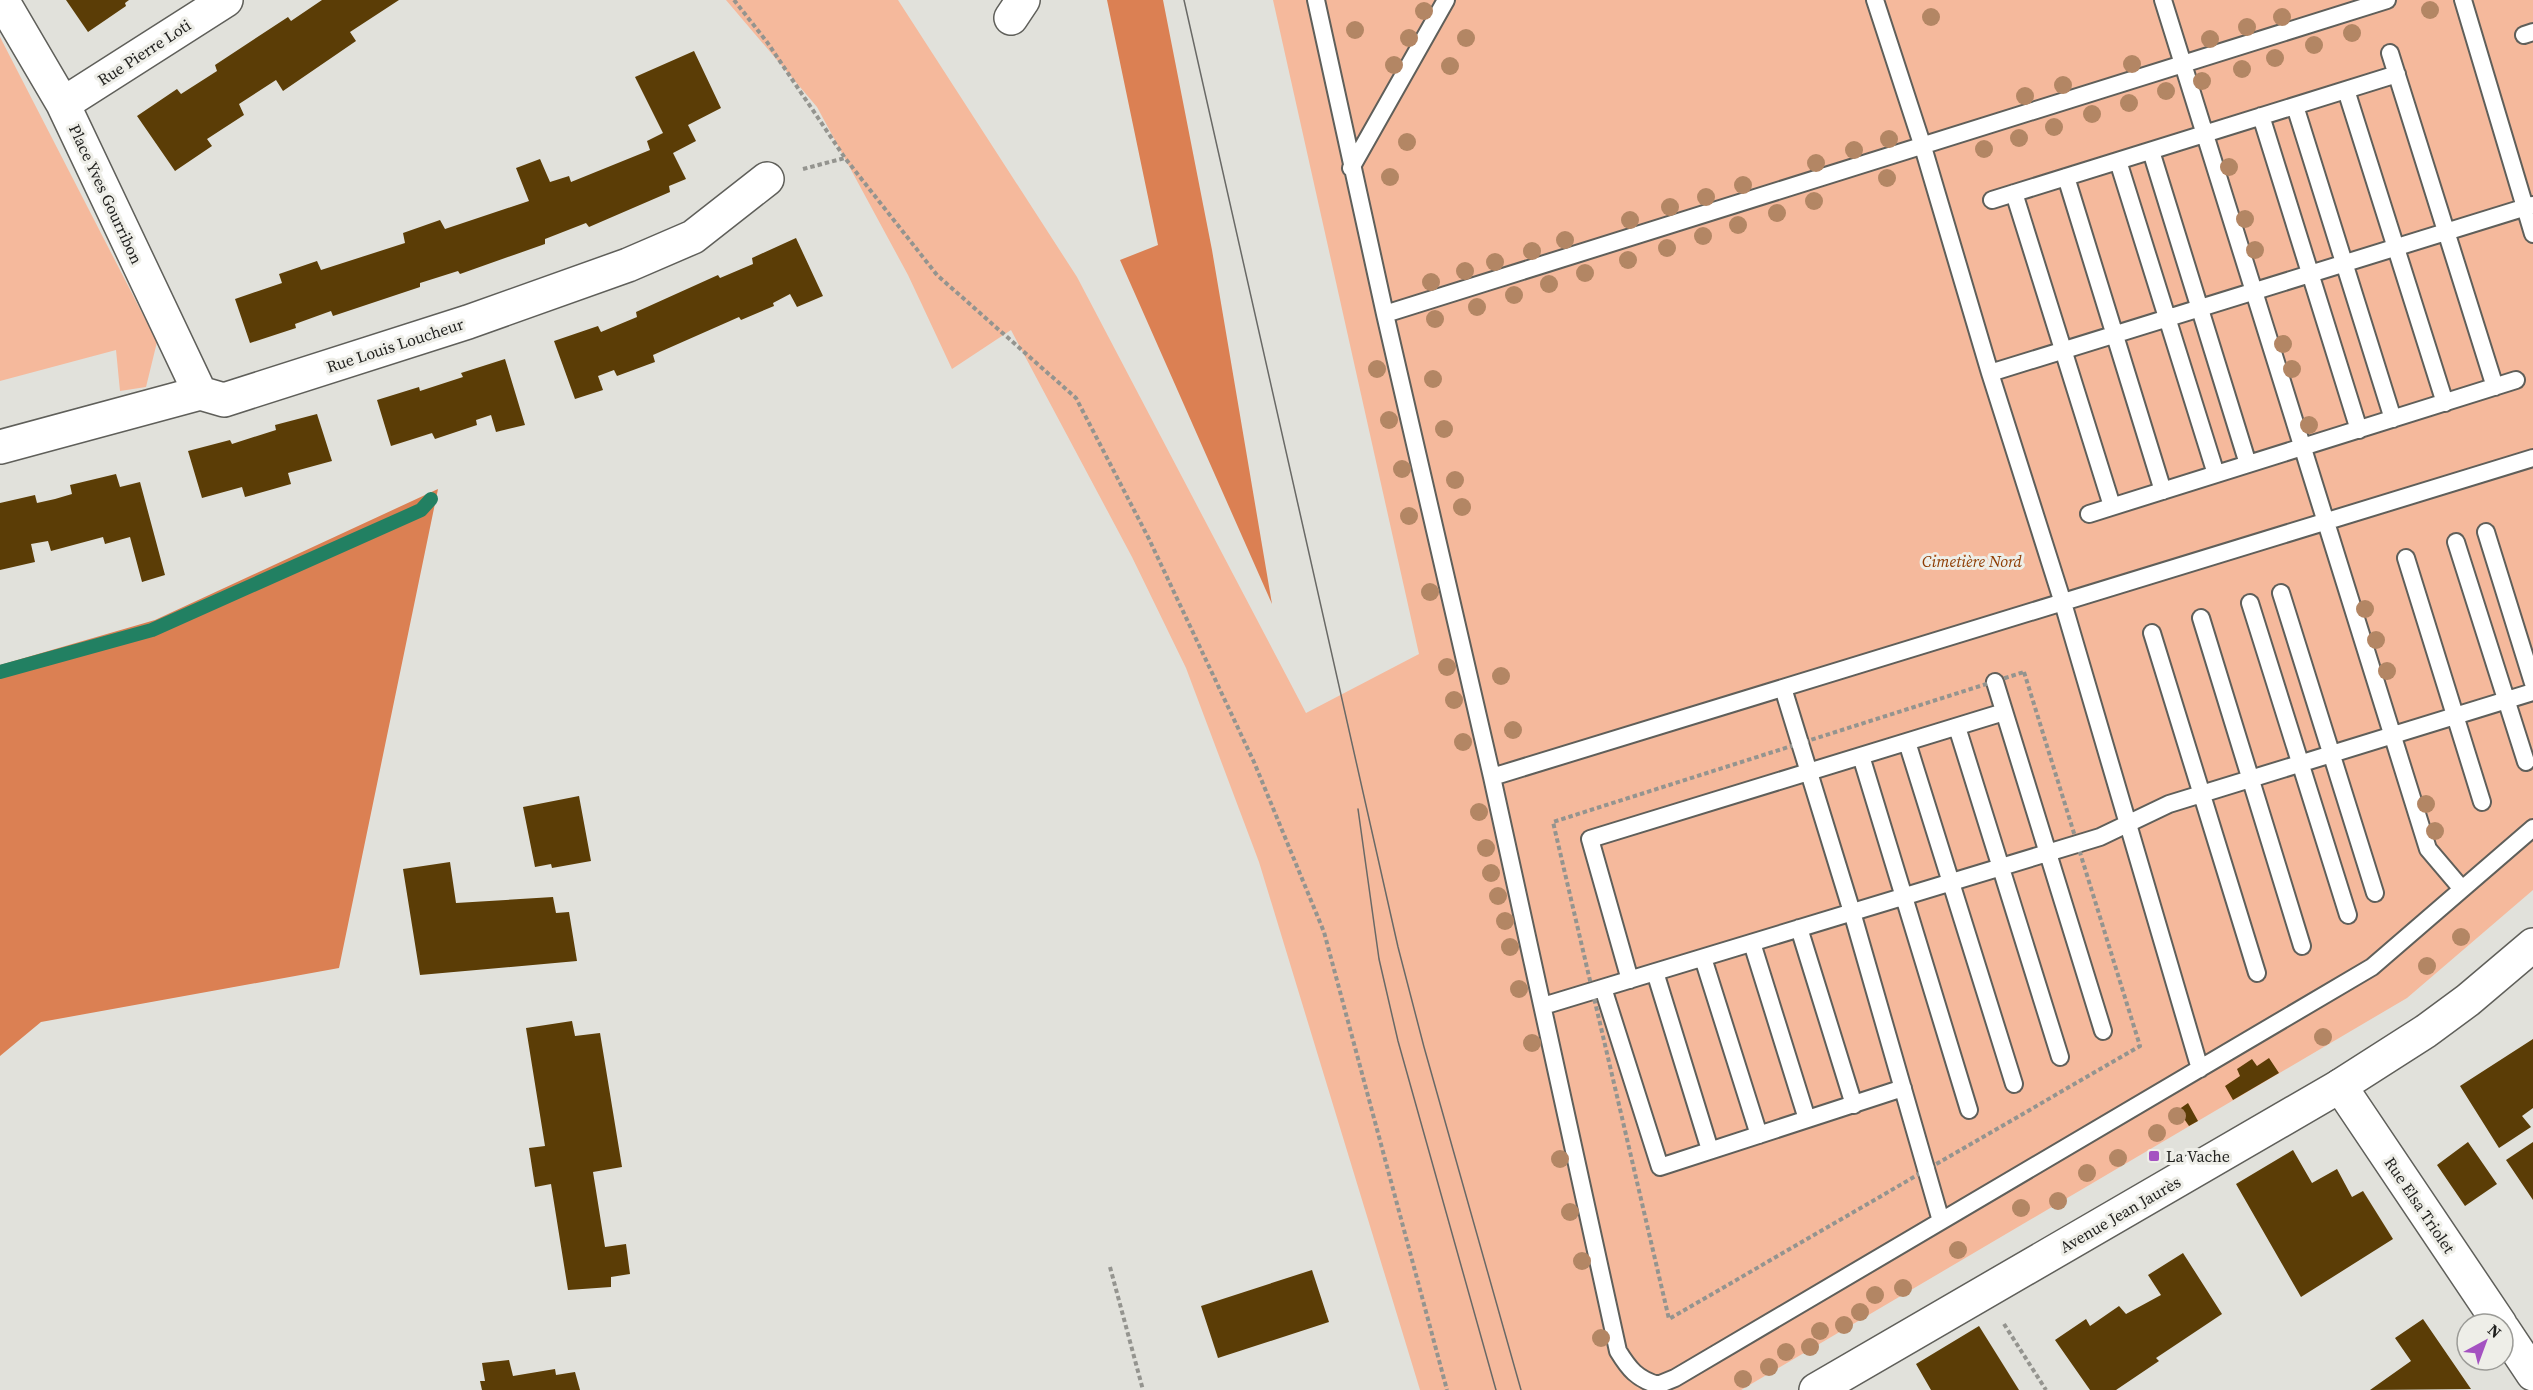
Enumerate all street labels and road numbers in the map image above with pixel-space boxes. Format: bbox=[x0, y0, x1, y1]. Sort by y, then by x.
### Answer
street label: Rue Pierre Loti bbox=[93, 13, 195, 90]
street label: Place Yves Gourribon bbox=[64, 121, 148, 268]
street label: Rue Louis Loucheur bbox=[324, 312, 467, 378]
street label: Rue Elsa Triolet bbox=[2380, 1153, 2461, 1258]
street label: Avenue Jean Jaurès bbox=[2056, 1170, 2185, 1258]

